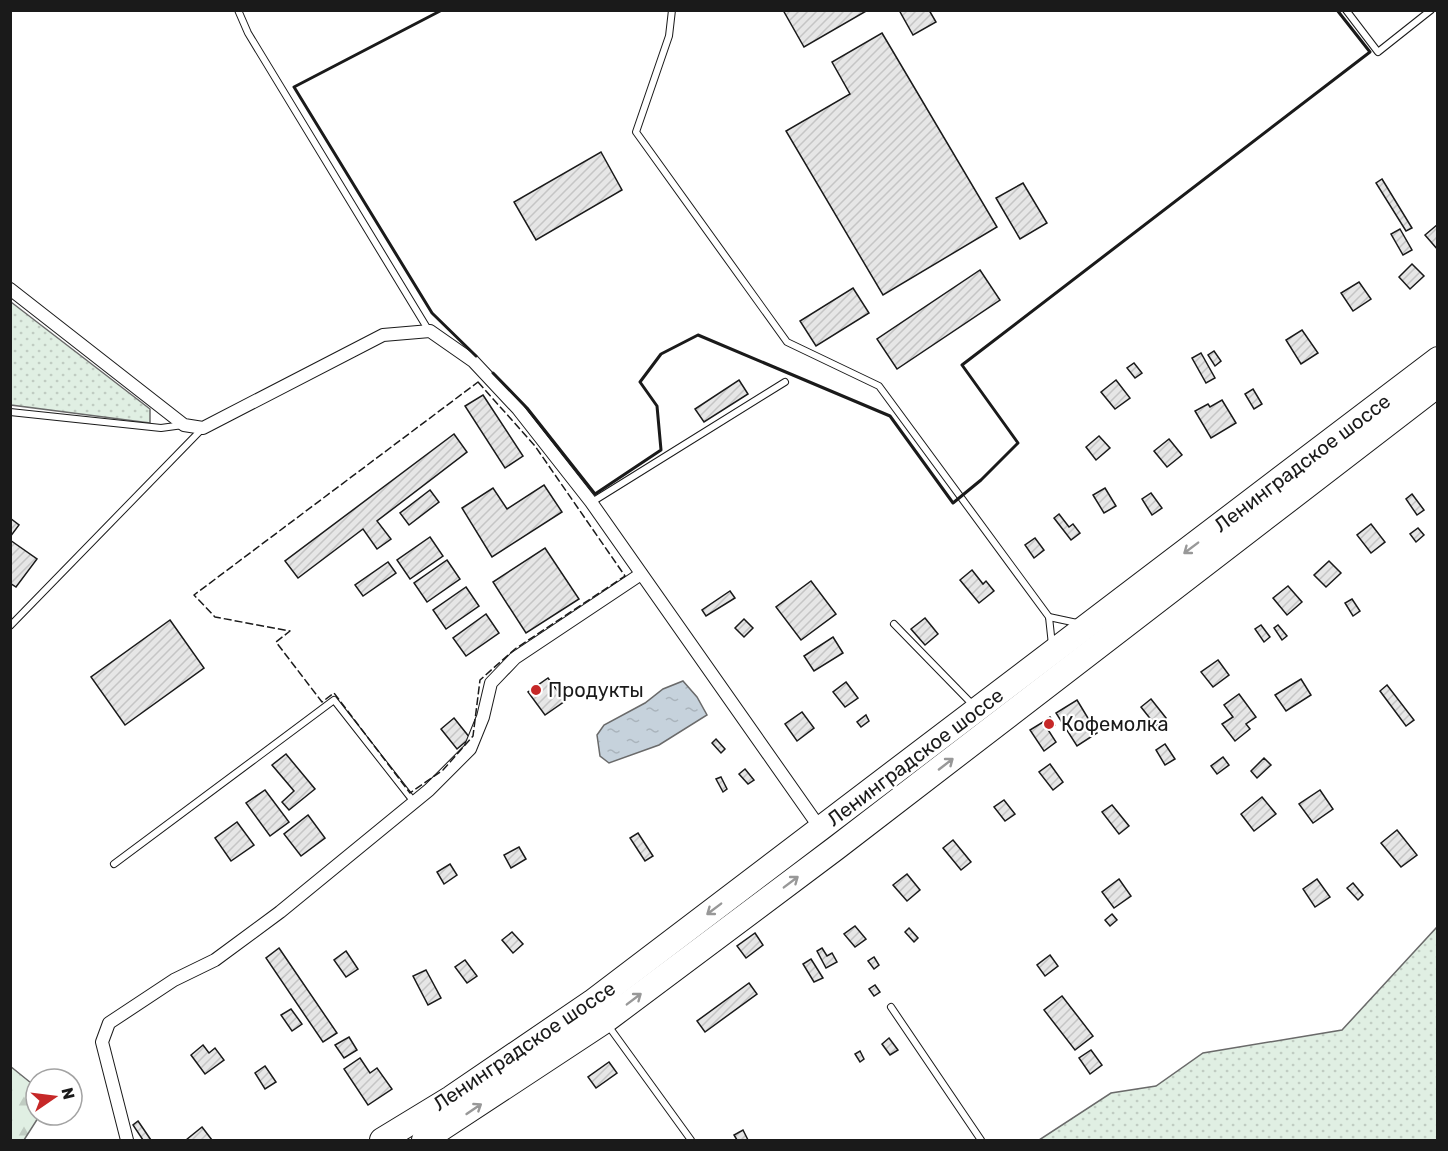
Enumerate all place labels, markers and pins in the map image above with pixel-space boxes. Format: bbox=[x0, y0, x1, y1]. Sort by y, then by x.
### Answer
place label: Продукты bbox=[548, 678, 644, 702]
marker: Продукты bbox=[529, 683, 543, 697]
place label: Кофемолка bbox=[1061, 712, 1169, 736]
marker: Кофемолка bbox=[1042, 717, 1056, 731]

